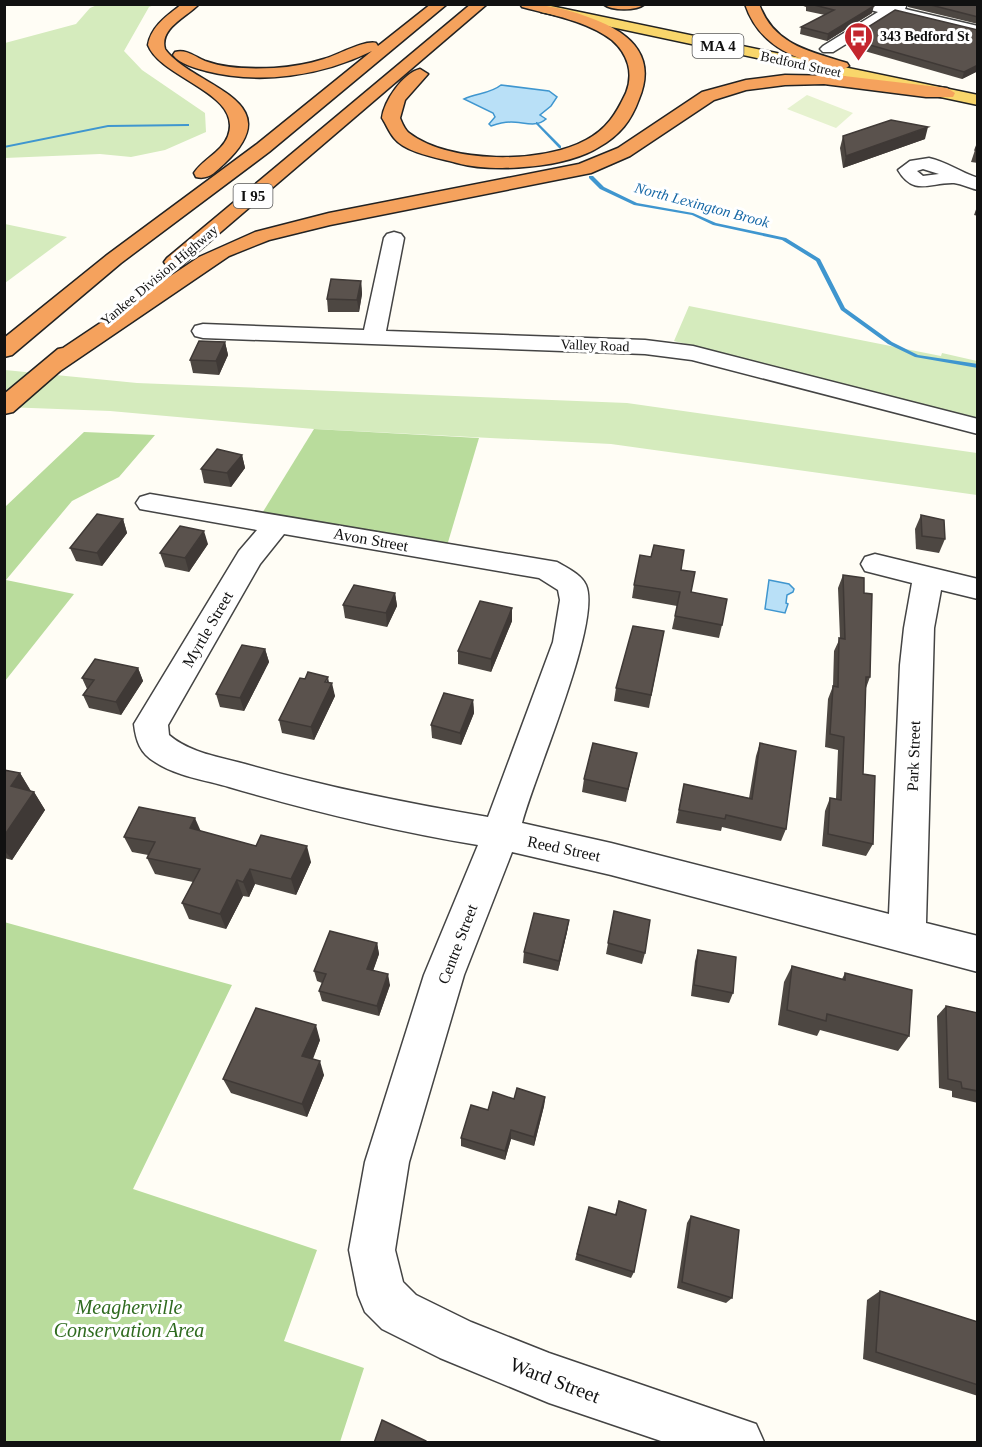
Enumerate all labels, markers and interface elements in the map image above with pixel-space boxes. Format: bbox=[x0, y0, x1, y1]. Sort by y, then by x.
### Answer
bus stop icon: 343 Bedford St bbox=[843, 20, 875, 62]
place label: 343 Bedford St bbox=[880, 29, 970, 44]
road number: MA 4 bbox=[692, 34, 744, 58]
street label: Bedford Street bbox=[759, 49, 843, 80]
water label: North Lexington Brook bbox=[632, 179, 771, 231]
road number: I 95 bbox=[234, 184, 272, 208]
street label: Yankee Division Highway bbox=[98, 222, 221, 329]
street label: Valley Road bbox=[560, 337, 630, 354]
street label: Avon Street bbox=[332, 525, 410, 555]
street label: Myrtle Street bbox=[179, 588, 237, 671]
street label: Park Street bbox=[904, 720, 923, 792]
street label: Reed Street bbox=[526, 832, 602, 865]
street label: Centre Street bbox=[434, 901, 481, 986]
park label: Meagherville Conservation Area bbox=[54, 1296, 204, 1341]
street label: Ward Street bbox=[507, 1353, 603, 1407]

